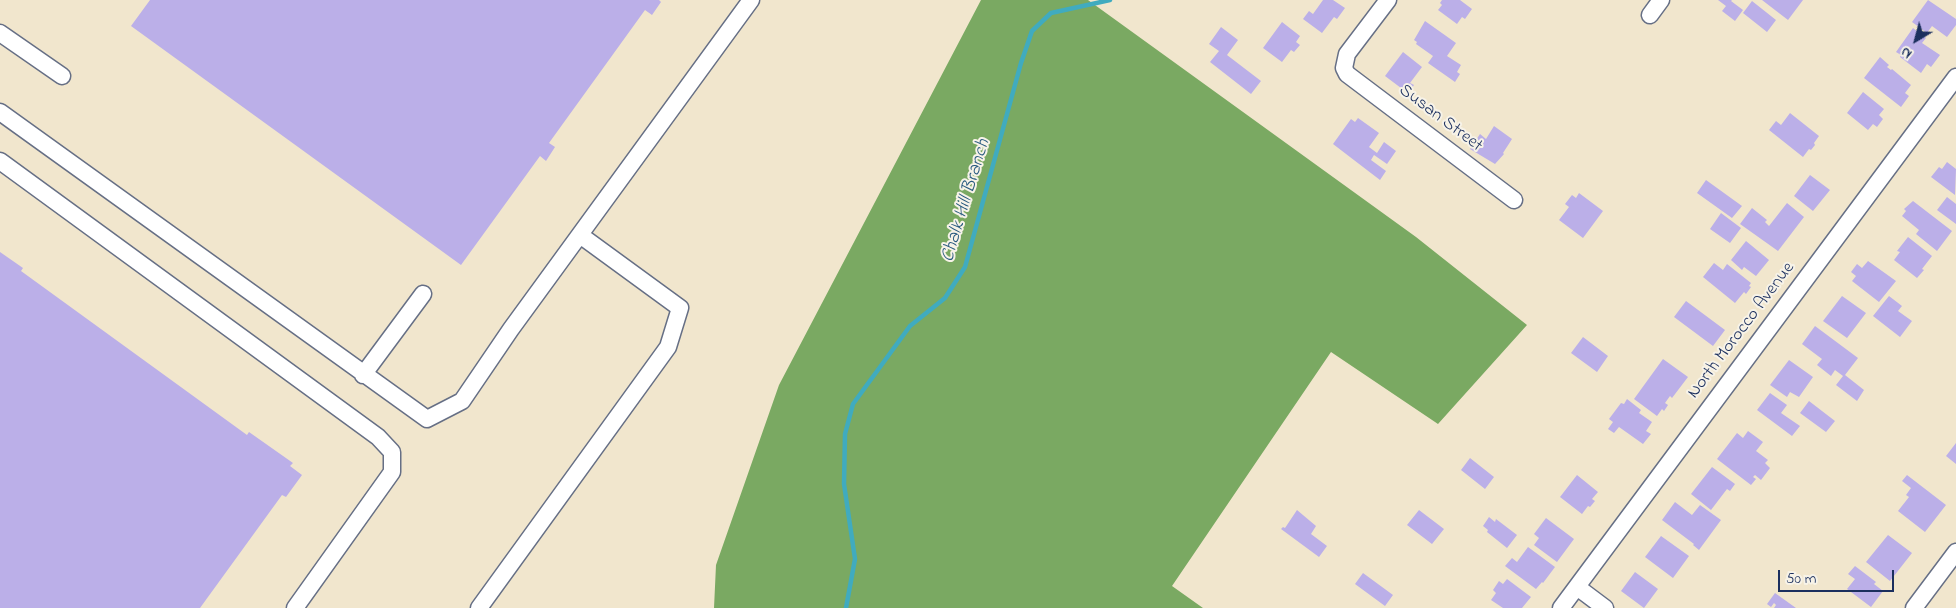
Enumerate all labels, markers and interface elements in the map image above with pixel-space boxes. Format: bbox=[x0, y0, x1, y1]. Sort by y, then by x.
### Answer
north arrow bbox=[1891, 15, 1941, 65]
text: N bbox=[1897, 41, 1917, 64]
street label: Susan Street bbox=[1394, 80, 1486, 158]
water label: Chalk Hill Branch bbox=[937, 137, 997, 265]
street label: North Morocco Avenue bbox=[1684, 259, 1800, 403]
scale bar bbox=[1781, 560, 1897, 592]
text: 50 m bbox=[1786, 568, 1816, 590]

